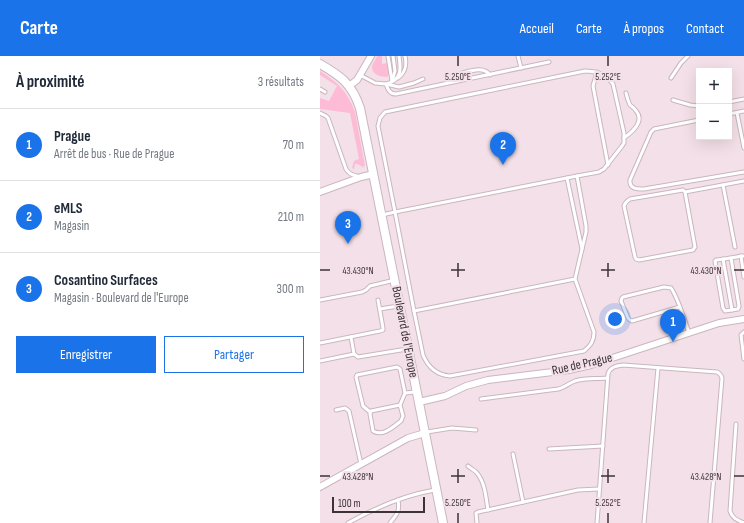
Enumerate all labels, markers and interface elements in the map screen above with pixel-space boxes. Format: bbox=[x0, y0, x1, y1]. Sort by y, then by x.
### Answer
text: Carte bbox=[20, 17, 58, 40]
text: Accueil bbox=[520, 20, 554, 37]
text: Carte bbox=[576, 20, 602, 37]
text: À propos bbox=[624, 20, 664, 37]
text: Contact bbox=[686, 20, 724, 37]
map controls bbox=[696, 68, 732, 140]
button: + bbox=[696, 68, 732, 104]
text: 5.250°E bbox=[445, 71, 471, 83]
text: 5.252°E bbox=[595, 71, 621, 83]
text: À proximité bbox=[16, 72, 84, 92]
text: 3 résultats bbox=[258, 74, 304, 90]
button: − bbox=[696, 104, 732, 140]
text: Prague bbox=[54, 127, 91, 146]
pin: 2 bbox=[490, 132, 516, 165]
text: 1 bbox=[26, 137, 32, 153]
text: 70 m bbox=[283, 137, 304, 153]
text: Arrêt de bus · Rue de Prague bbox=[54, 146, 175, 162]
text: eMLS bbox=[54, 199, 83, 218]
text: 2 bbox=[26, 209, 32, 225]
text: 210 m bbox=[278, 209, 304, 225]
pin: 3 bbox=[335, 211, 361, 244]
text: Magasin bbox=[54, 218, 89, 234]
text: 43.430°N bbox=[342, 265, 374, 277]
text: 43.430°N bbox=[690, 265, 722, 277]
text: Cosantino Surfaces bbox=[54, 271, 158, 290]
text: 3 bbox=[26, 281, 32, 297]
text: 300 m bbox=[277, 281, 304, 297]
street label: Boulevard de l'Europe bbox=[388, 285, 422, 379]
text: Magasin · Boulevard de l'Europe bbox=[54, 290, 189, 306]
your location bbox=[605, 309, 625, 329]
pin: 1 bbox=[660, 309, 686, 342]
button: Enregistrer bbox=[16, 336, 156, 373]
button: Partager bbox=[164, 336, 304, 373]
street label: Rue de Prague bbox=[550, 349, 614, 379]
text: 43.428°N bbox=[343, 471, 373, 483]
text: 43.428°N bbox=[691, 471, 721, 483]
scale bar bbox=[332, 495, 425, 514]
text: 100 m bbox=[338, 497, 360, 510]
text: 5.250°E bbox=[445, 497, 471, 509]
text: 5.252°E bbox=[595, 497, 621, 509]

